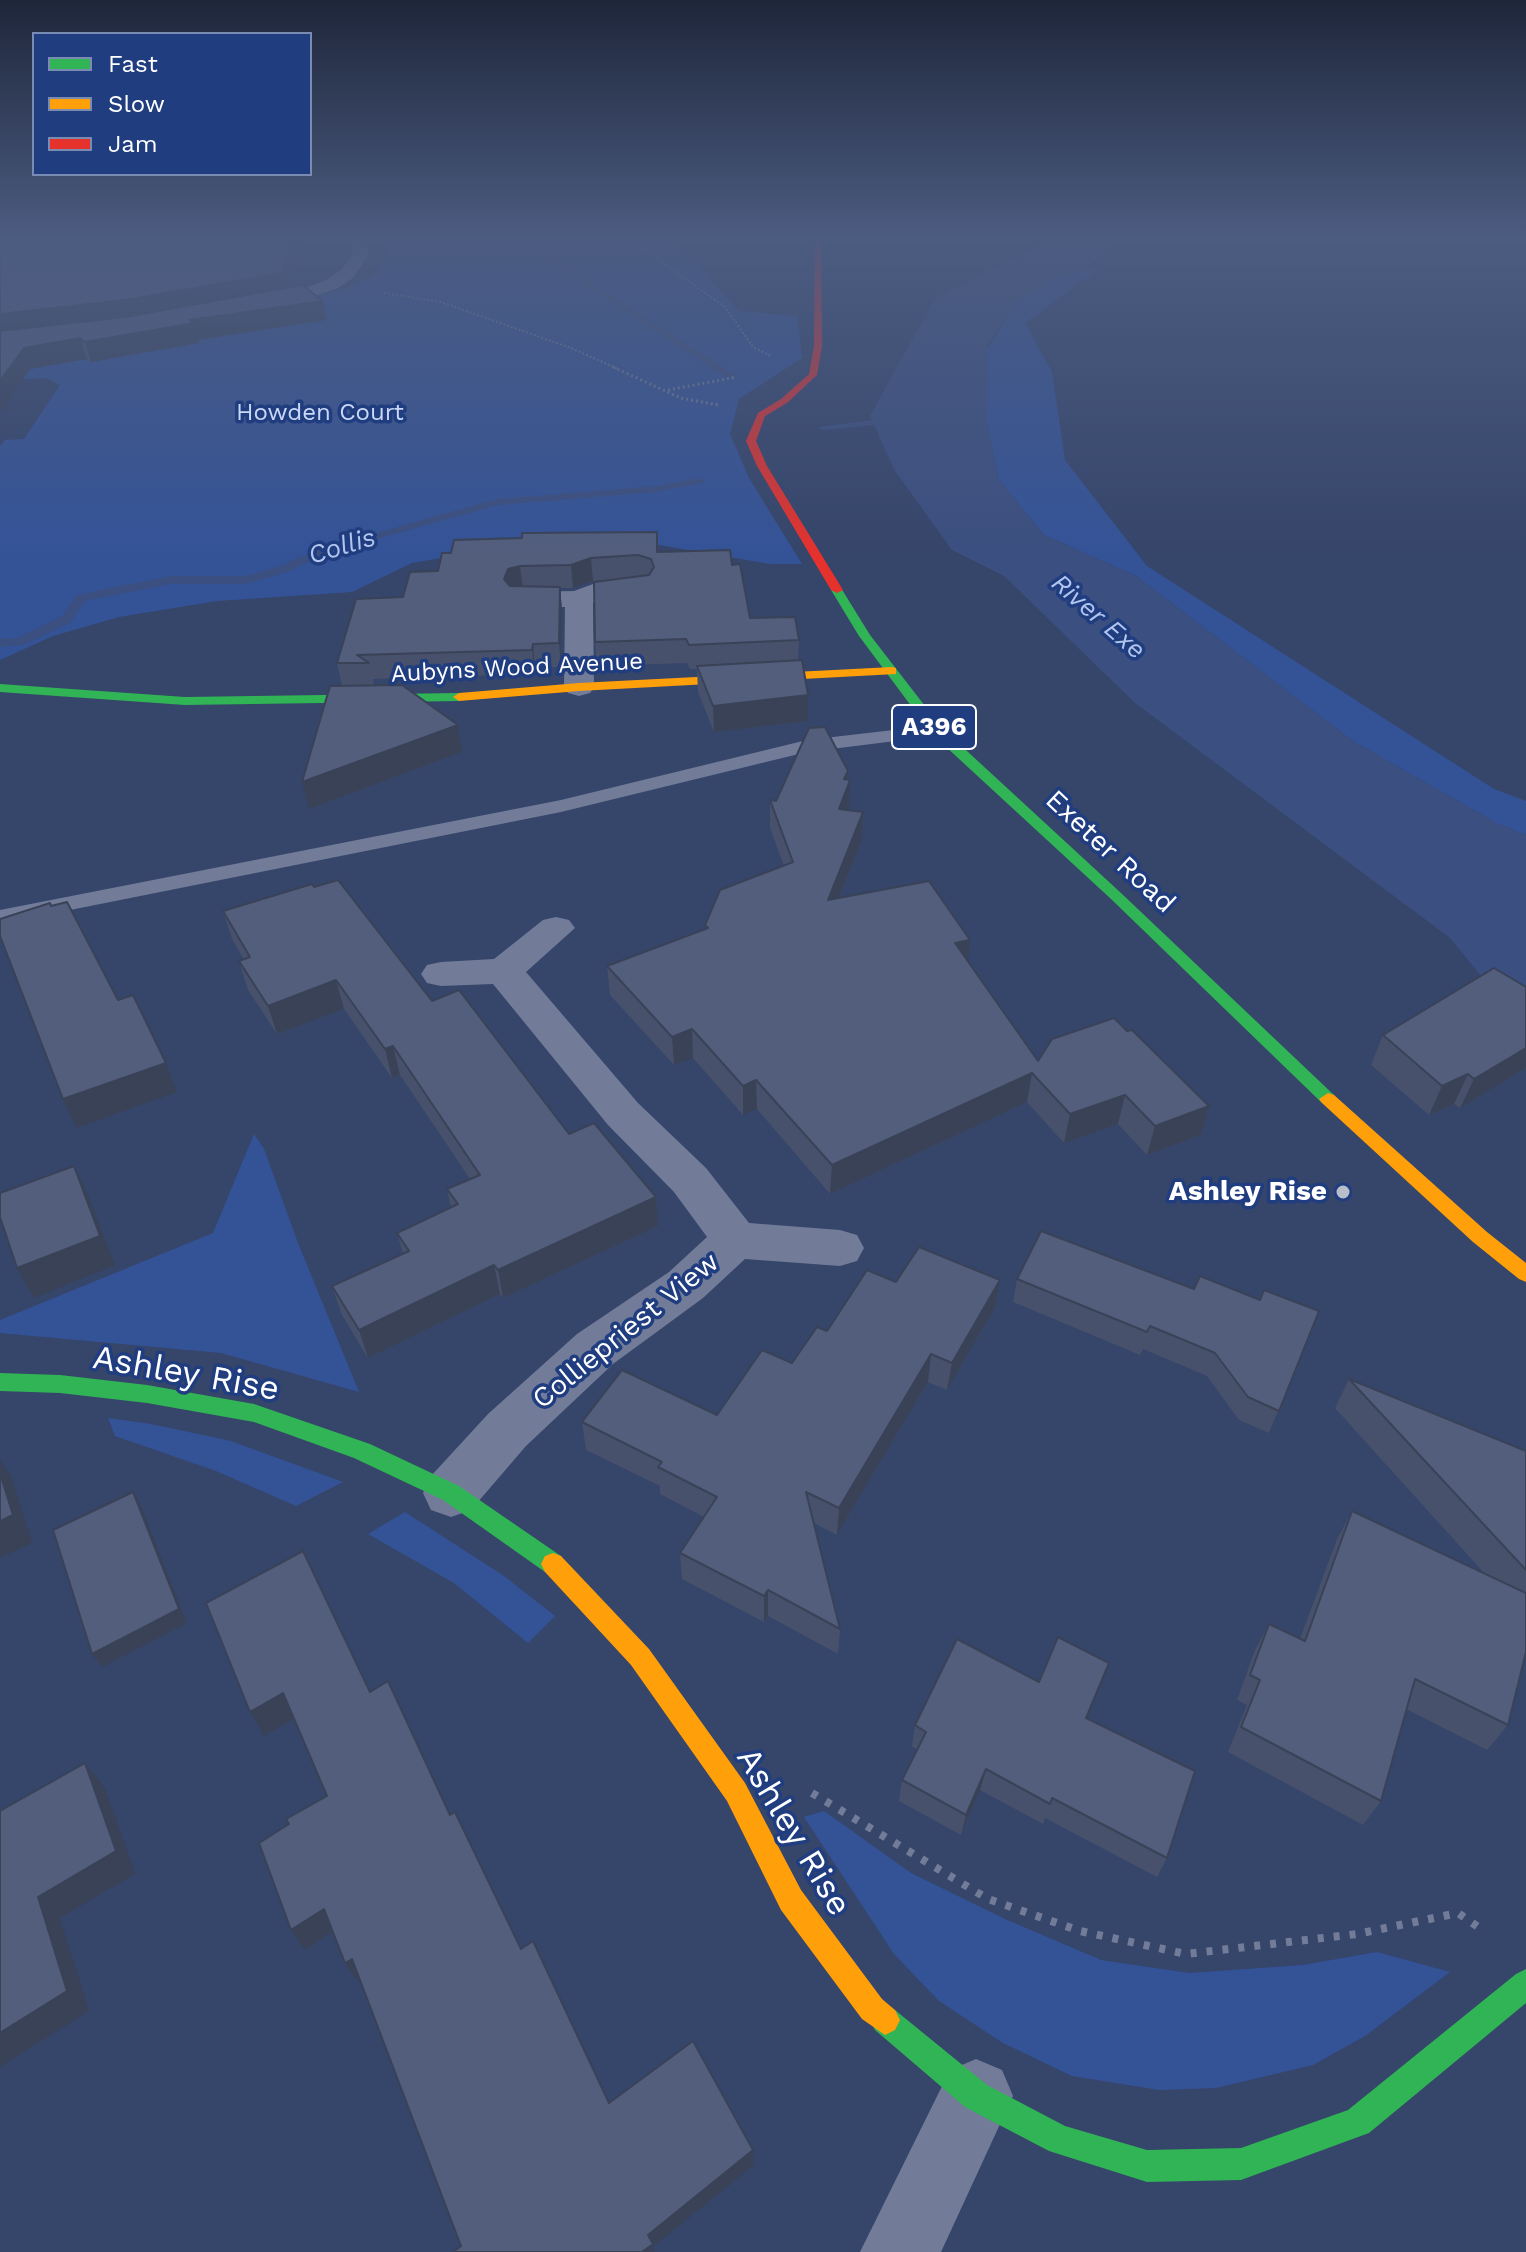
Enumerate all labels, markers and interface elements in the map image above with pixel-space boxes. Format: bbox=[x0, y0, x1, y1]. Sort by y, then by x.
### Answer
legend bbox=[32, 32, 312, 176]
text: Fast bbox=[108, 50, 158, 78]
text: Slow bbox=[108, 90, 165, 118]
text: Jam bbox=[108, 130, 158, 158]
park label: Howden Court bbox=[236, 399, 404, 427]
water label: Collis bbox=[305, 522, 379, 572]
water label: River Exe bbox=[1045, 568, 1151, 666]
street label: Aubyns Wood Avenue bbox=[390, 647, 644, 689]
road number: A396 bbox=[892, 705, 976, 749]
street label: Exeter Road bbox=[1038, 783, 1182, 921]
place label: Ashley Rise bbox=[1169, 1175, 1327, 1209]
marker: Ashley Rise bbox=[1334, 1183, 1352, 1201]
street label: Colliepriest View bbox=[526, 1246, 726, 1416]
street label: Ashley Rise bbox=[90, 1338, 282, 1410]
street label: Ashley Rise bbox=[727, 1741, 859, 1923]

